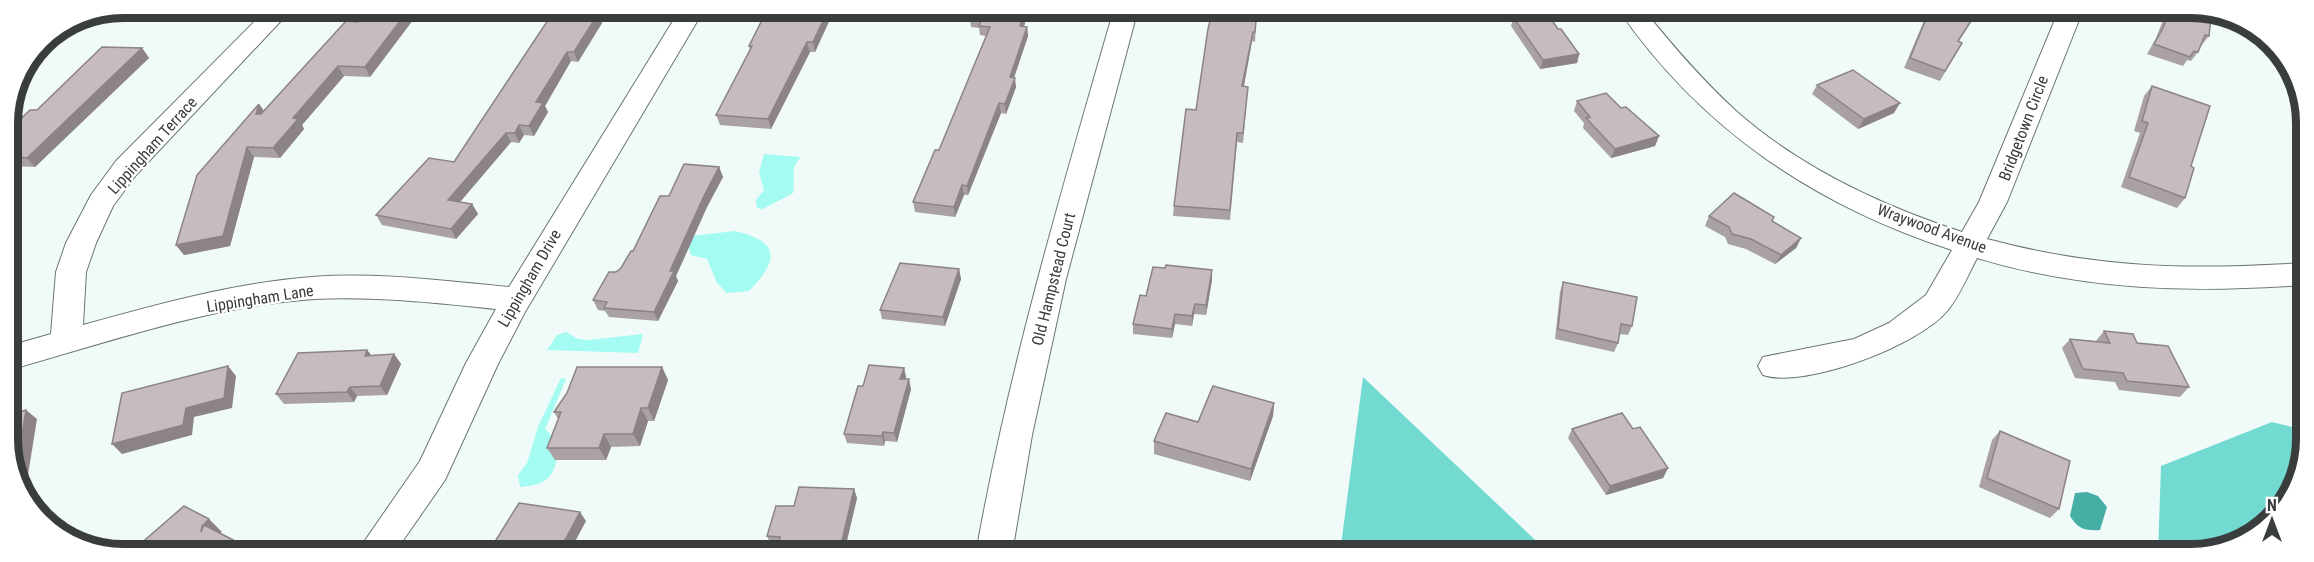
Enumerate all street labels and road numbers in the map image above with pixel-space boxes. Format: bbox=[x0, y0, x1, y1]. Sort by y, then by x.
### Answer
street label: Bridgetown Circle bbox=[1995, 73, 2052, 183]
street label: Lippingham Terrace bbox=[104, 93, 201, 198]
street label: Wraywood Avenue bbox=[1875, 200, 1989, 257]
street label: Old Hampstead Court bbox=[1028, 211, 1079, 347]
street label: Lippingham Drive bbox=[494, 226, 565, 330]
street label: Lippingham Lane bbox=[205, 281, 315, 316]

